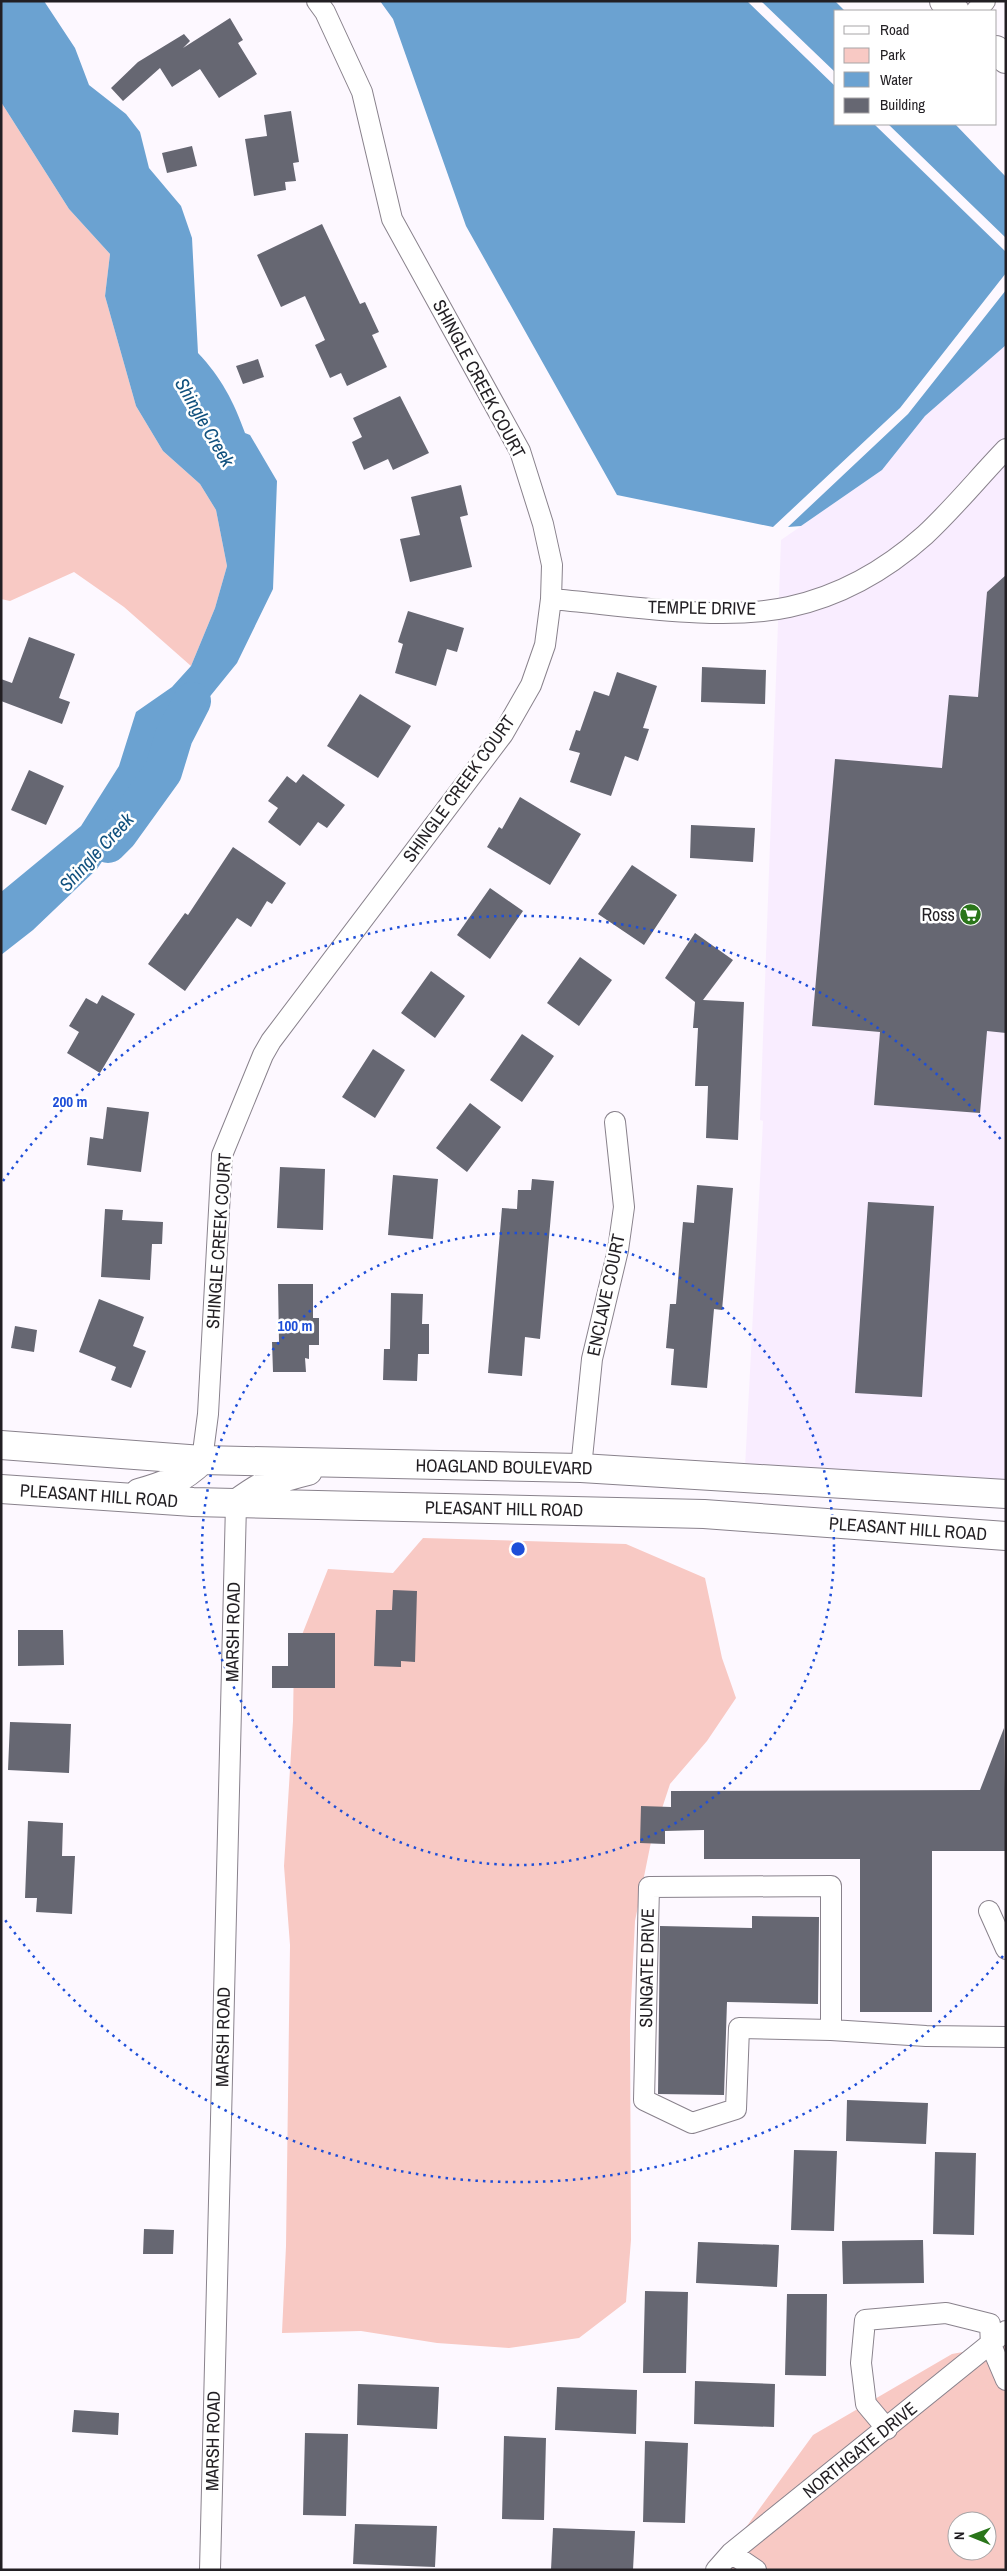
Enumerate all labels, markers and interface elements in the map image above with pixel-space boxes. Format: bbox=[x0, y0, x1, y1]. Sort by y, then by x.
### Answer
legend bbox=[834, 10, 997, 125]
text: Road bbox=[880, 19, 909, 40]
text: Park bbox=[880, 44, 906, 65]
text: Water bbox=[880, 69, 912, 90]
text: Building bbox=[880, 94, 925, 115]
street label: SHINGLE CREEK COURT bbox=[427, 295, 532, 462]
water label: Shingle Creek bbox=[169, 373, 242, 472]
street label: TEMPLE DRIVE bbox=[648, 594, 756, 621]
street label: SHINGLE CREEK COURT bbox=[397, 710, 520, 867]
water label: Shingle Creek bbox=[53, 806, 140, 897]
place label: Ross bbox=[921, 902, 955, 927]
supermarket icon: Ross bbox=[959, 903, 983, 927]
text: 200 m bbox=[53, 1091, 87, 1112]
street label: SHINGLE CREEK COURT bbox=[200, 1152, 237, 1330]
street label: ENCLAVE COURT bbox=[580, 1232, 631, 1358]
text: 100 m bbox=[278, 1315, 312, 1336]
street label: HOAGLAND BOULEVARD bbox=[415, 1452, 593, 1481]
street label: PLEASANT HILL ROAD bbox=[19, 1478, 179, 1513]
street label: PLEASANT HILL ROAD bbox=[425, 1495, 583, 1522]
street label: PLEASANT HILL ROAD bbox=[828, 1511, 988, 1546]
centre of rings bbox=[509, 1540, 527, 1558]
street label: MARSH ROAD bbox=[219, 1582, 246, 1682]
street label: SUNGATE DRIVE bbox=[633, 1908, 660, 2028]
street label: MARSH ROAD bbox=[209, 1987, 236, 2087]
street label: MARSH ROAD bbox=[199, 2391, 226, 2491]
street label: NORTHGATE DRIVE bbox=[797, 2396, 922, 2504]
north arrow bbox=[947, 2511, 997, 2561]
text: N bbox=[950, 2531, 968, 2540]

